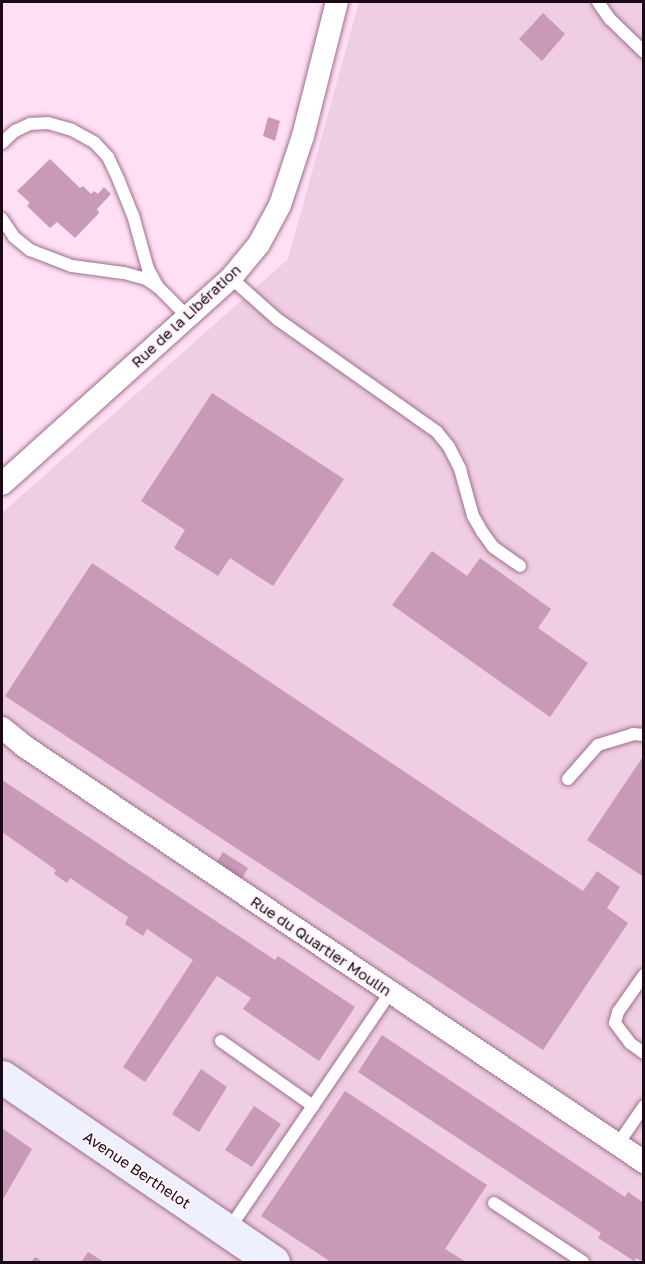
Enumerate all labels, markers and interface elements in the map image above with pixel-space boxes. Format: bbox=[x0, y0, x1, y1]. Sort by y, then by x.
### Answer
street label: Rue de la Libération bbox=[128, 261, 244, 371]
street label: Rue du Quartier Moulin bbox=[247, 892, 395, 1000]
street label: Avenue Berthelot bbox=[80, 1128, 194, 1212]

